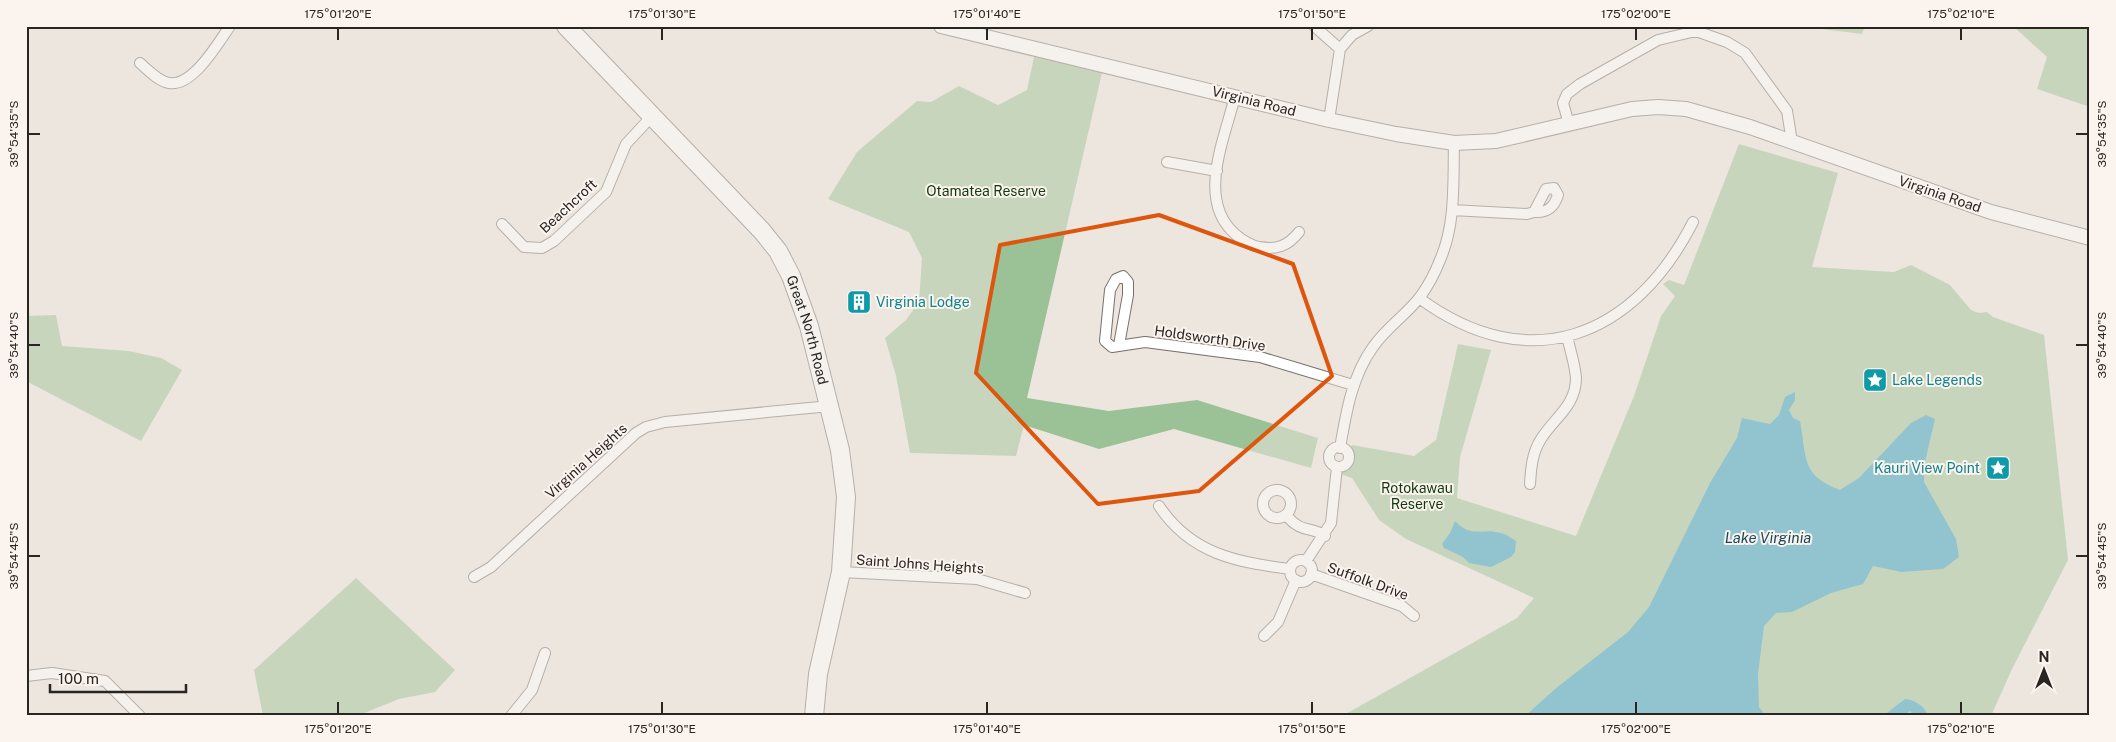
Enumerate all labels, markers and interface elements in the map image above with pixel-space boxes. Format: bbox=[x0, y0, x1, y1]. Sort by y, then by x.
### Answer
text: 175°01'20"E bbox=[304, 7, 372, 21]
text: 175°01'30"E bbox=[628, 7, 696, 21]
text: 175°01'40"E bbox=[953, 7, 1021, 21]
text: 175°01'50"E bbox=[1278, 7, 1346, 21]
text: 175°02'00"E bbox=[1601, 7, 1671, 21]
text: 175°02'10"E bbox=[1927, 7, 1995, 21]
street label: Virginia Road bbox=[1210, 83, 1298, 119]
text: 39°54'35"S bbox=[7, 100, 21, 168]
text: 39°54'35"S bbox=[2095, 100, 2109, 168]
street label: Virginia Road bbox=[1897, 172, 1983, 216]
street label: Beachcroft bbox=[536, 176, 600, 236]
park label: Otamatea Reserve bbox=[926, 183, 1046, 199]
street label: Great North Road bbox=[783, 273, 831, 386]
building icon: Virginia Lodge bbox=[846, 289, 872, 315]
place label: Virginia Lodge bbox=[876, 294, 970, 310]
text: 39°54'40"S bbox=[7, 312, 21, 378]
text: 39°54'40"S bbox=[2095, 312, 2109, 378]
street label: Holdsworth Drive bbox=[1153, 322, 1267, 354]
place icon: Lake Legends bbox=[1862, 367, 1888, 393]
place label: Lake Legends bbox=[1892, 372, 1982, 388]
street label: Virginia Heights bbox=[542, 420, 630, 502]
place icon: Kauri View Point bbox=[1985, 455, 2011, 481]
place label: Kauri View Point bbox=[1874, 460, 1980, 476]
park label: Rotokawau Reserve bbox=[1381, 480, 1453, 512]
text: 39°54'45"S bbox=[7, 522, 21, 590]
text: 39°54'45"S bbox=[2095, 522, 2109, 590]
water label: Lake Virginia bbox=[1725, 529, 1811, 546]
street label: Saint Johns Heights bbox=[856, 552, 984, 576]
street label: Suffolk Drive bbox=[1325, 559, 1411, 603]
north arrow bbox=[2018, 644, 2068, 694]
text: N bbox=[2039, 649, 2049, 665]
scale bar bbox=[50, 662, 186, 694]
text: 100 m bbox=[58, 670, 99, 687]
text: 175°01'20"E bbox=[304, 722, 372, 736]
text: 175°01'30"E bbox=[628, 722, 696, 736]
text: 175°01'40"E bbox=[953, 722, 1021, 736]
text: 175°01'50"E bbox=[1278, 722, 1346, 736]
text: 175°02'00"E bbox=[1601, 722, 1671, 736]
text: 175°02'10"E bbox=[1927, 722, 1995, 736]

